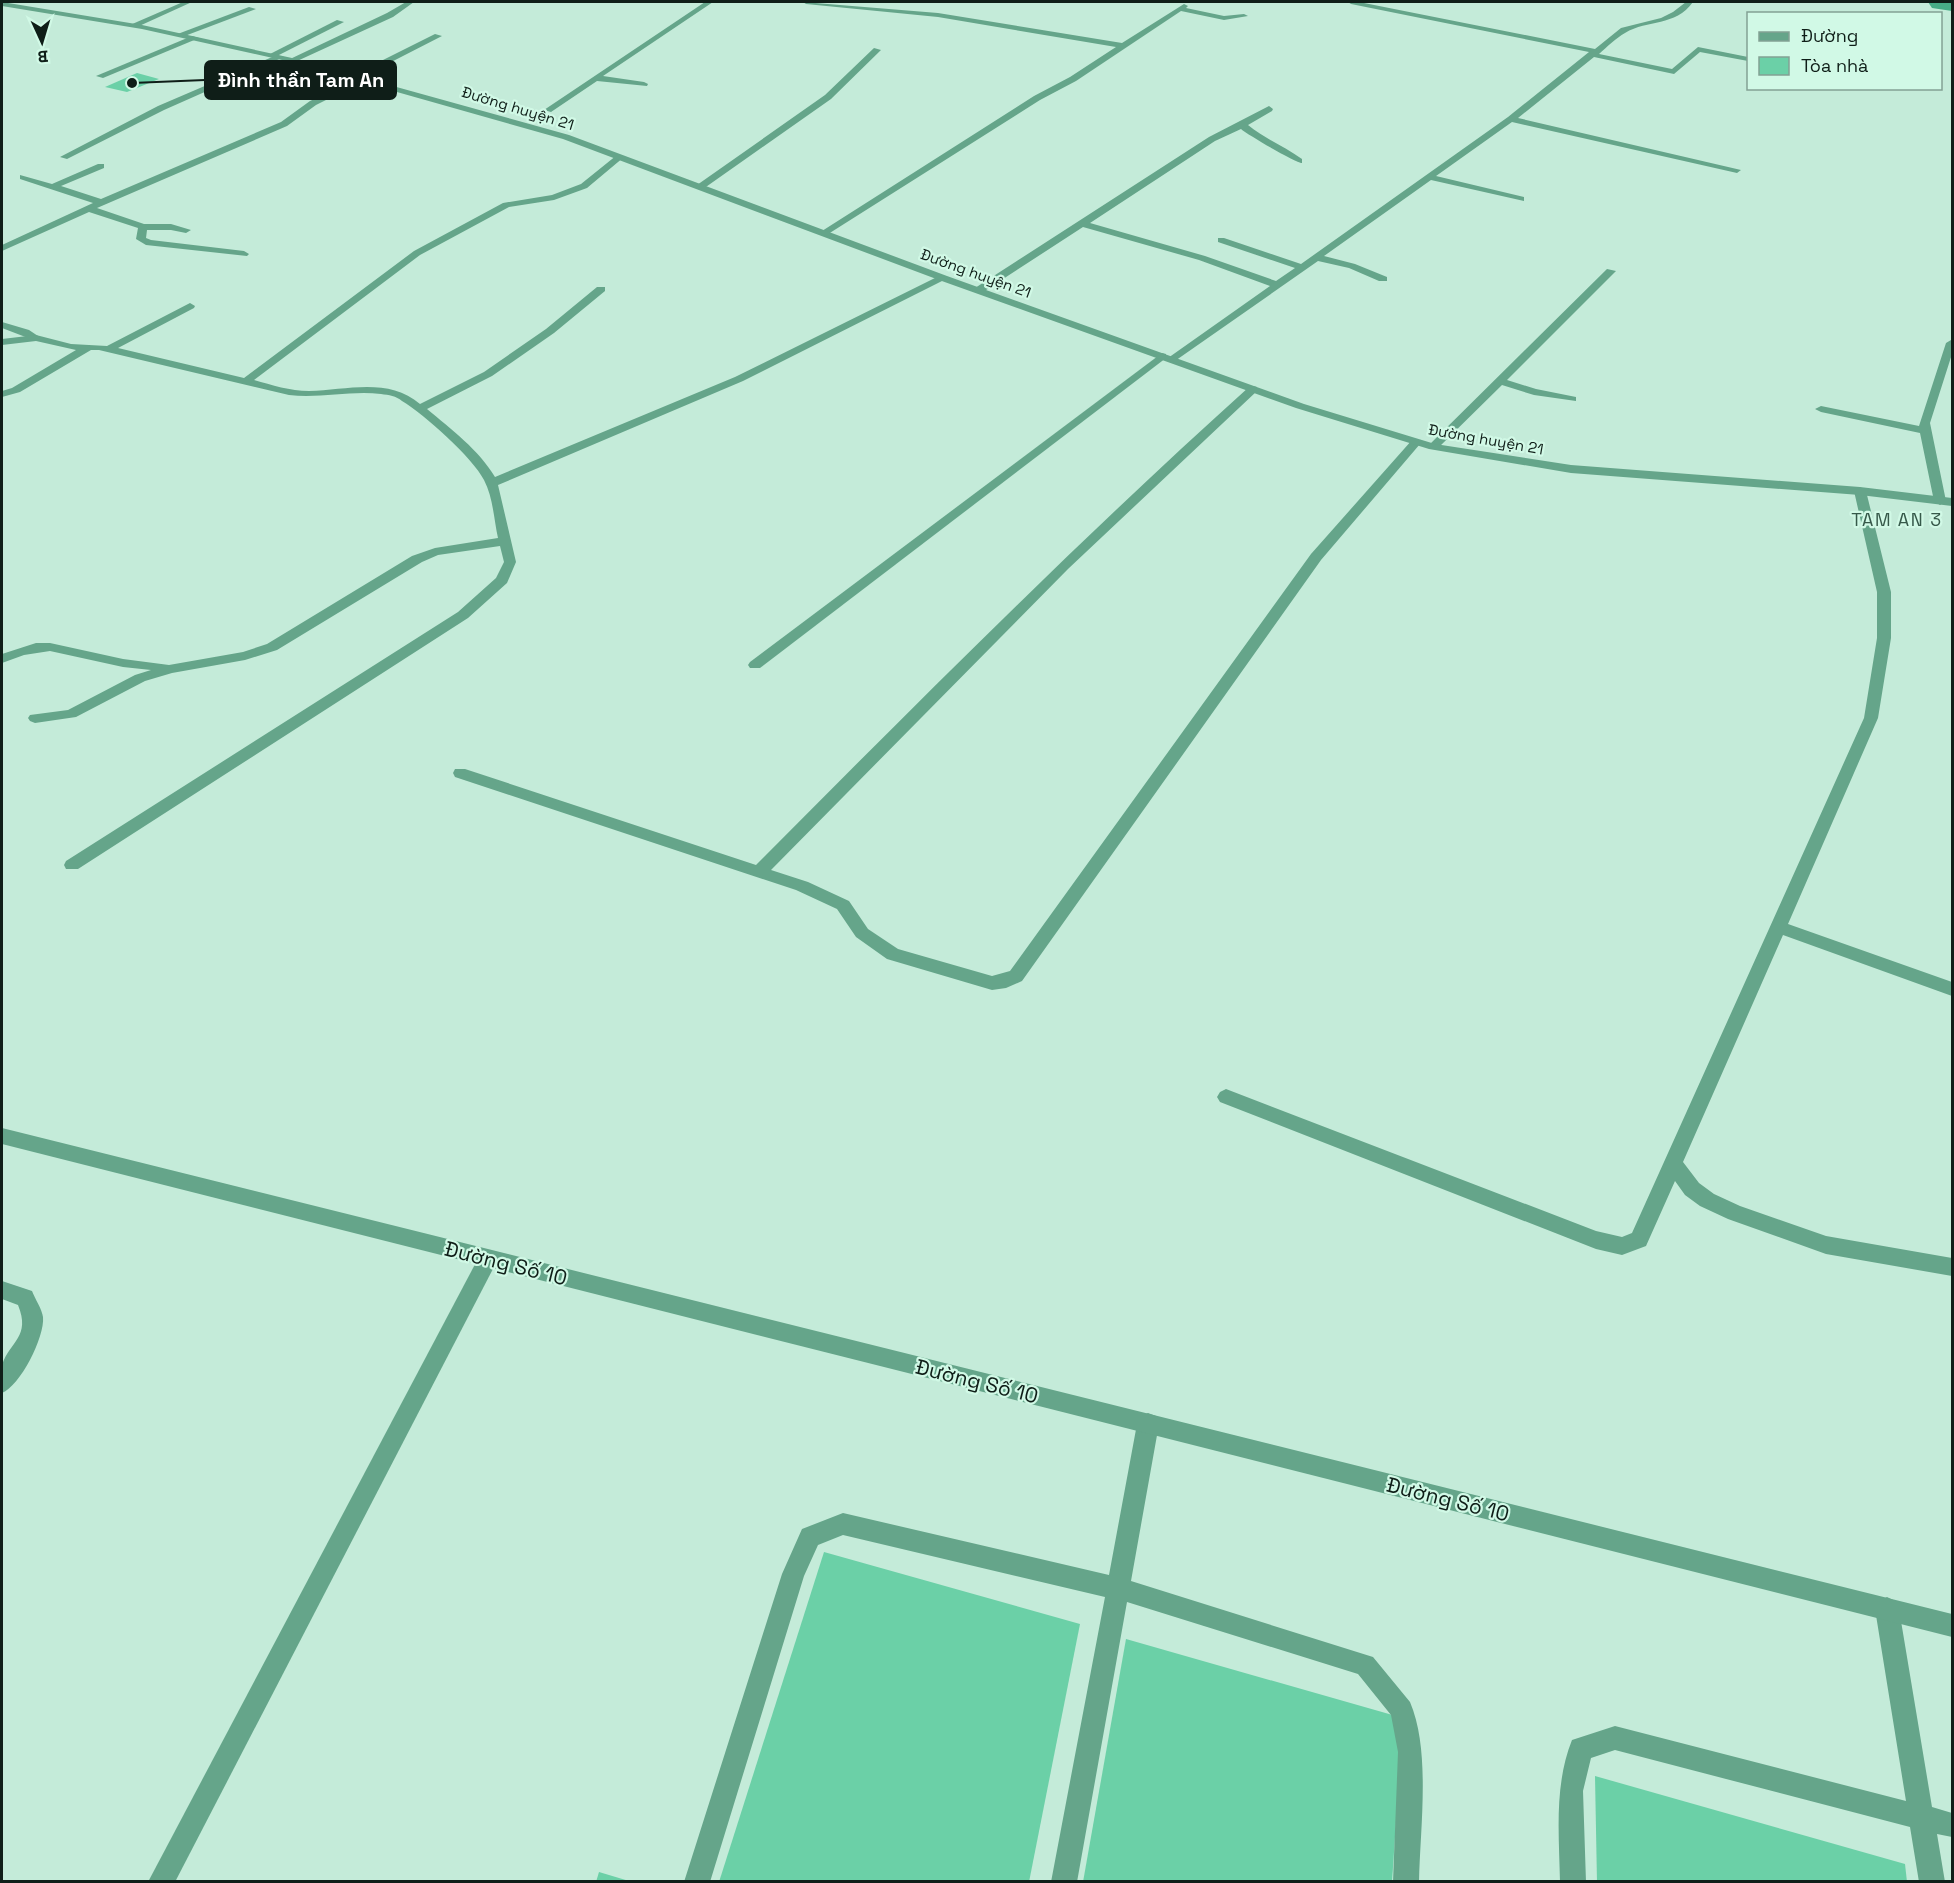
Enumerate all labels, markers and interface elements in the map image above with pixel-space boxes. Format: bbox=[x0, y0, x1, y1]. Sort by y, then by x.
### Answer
north arrow bbox=[12, 12, 72, 72]
legend bbox=[1747, 12, 1942, 90]
text: Đường bbox=[1801, 24, 1858, 47]
text: B bbox=[37, 46, 49, 67]
text: Tòa nhà bbox=[1801, 54, 1868, 77]
callout: Đình thần Tam An bbox=[205, 61, 396, 99]
text: Đình thần Tam An bbox=[218, 67, 384, 93]
street label: Đường huyện 21 bbox=[460, 82, 576, 134]
street label: Đường huyện 21 bbox=[918, 244, 1034, 302]
street label: Đường huyện 21 bbox=[1427, 420, 1545, 458]
district label: TAM AN 3 bbox=[1851, 508, 1943, 531]
street label: Đường Số 10 bbox=[442, 1235, 570, 1291]
street label: Đường Số 10 bbox=[913, 1353, 1041, 1409]
street label: Đường Số 10 bbox=[1384, 1471, 1512, 1527]

